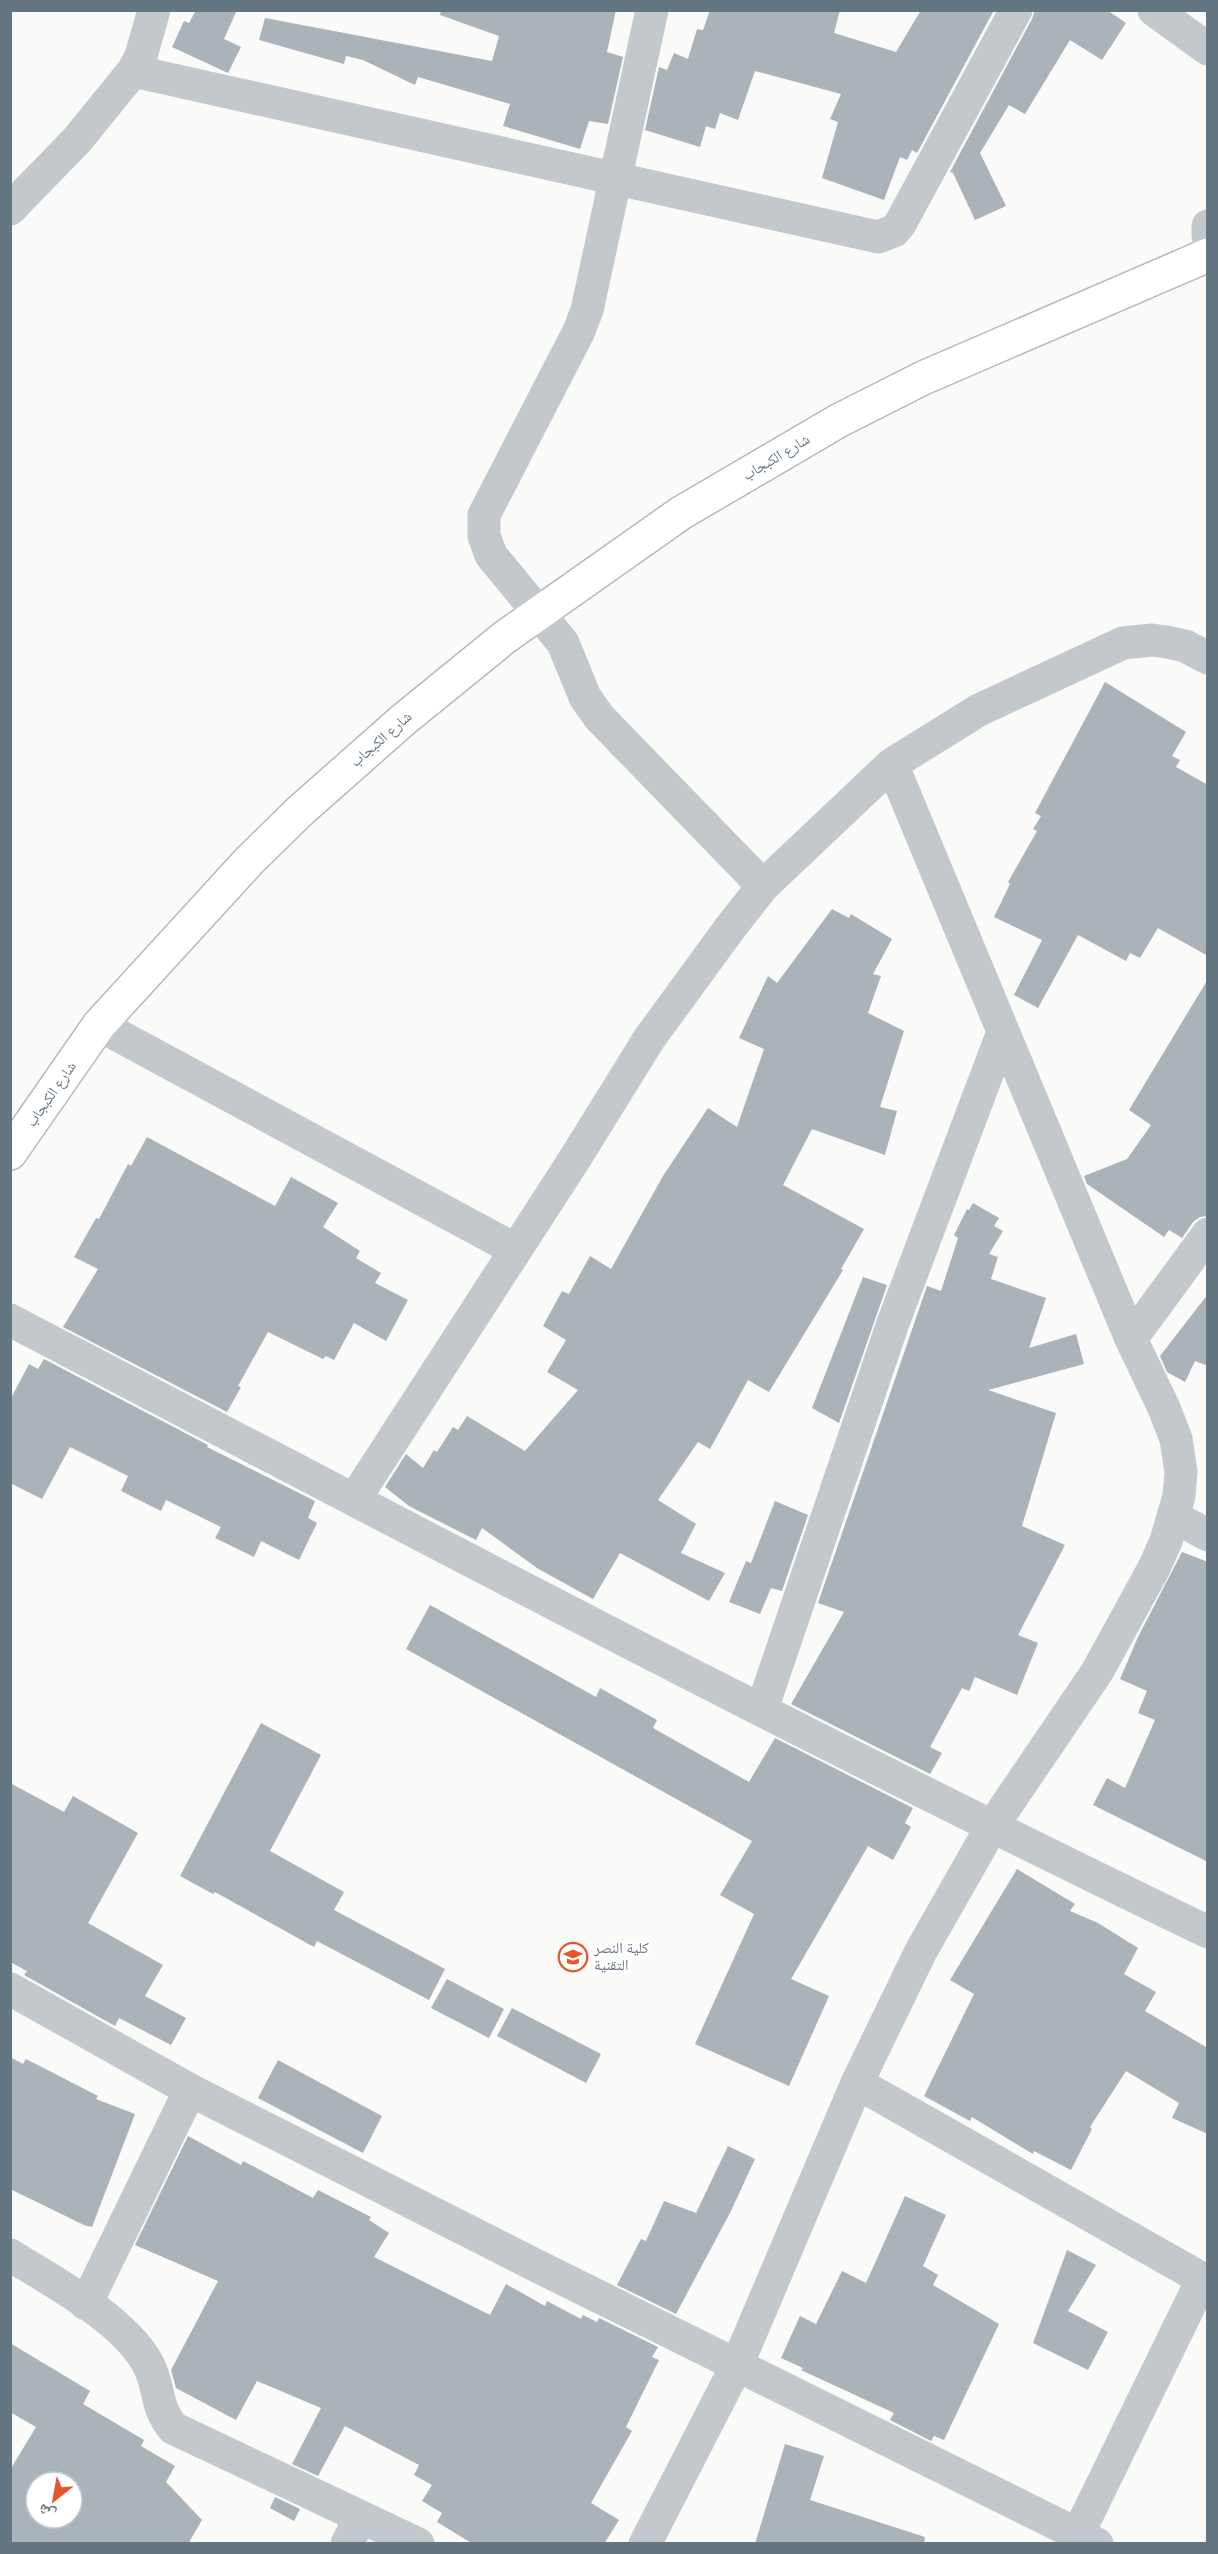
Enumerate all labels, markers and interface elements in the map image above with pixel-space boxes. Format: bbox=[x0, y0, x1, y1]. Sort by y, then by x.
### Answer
street label: شارع الكبجاب bbox=[739, 430, 814, 485]
street label: شارع الكبجاب bbox=[347, 707, 416, 771]
street label: شارع الكبجاب bbox=[22, 1058, 81, 1131]
place label: كلية النصر التقنية bbox=[593, 1939, 649, 1974]
school or university icon: كلية النصر التقنية bbox=[557, 1941, 589, 1973]
north arrow bbox=[24, 2470, 84, 2530]
text: ش bbox=[34, 2500, 59, 2525]

